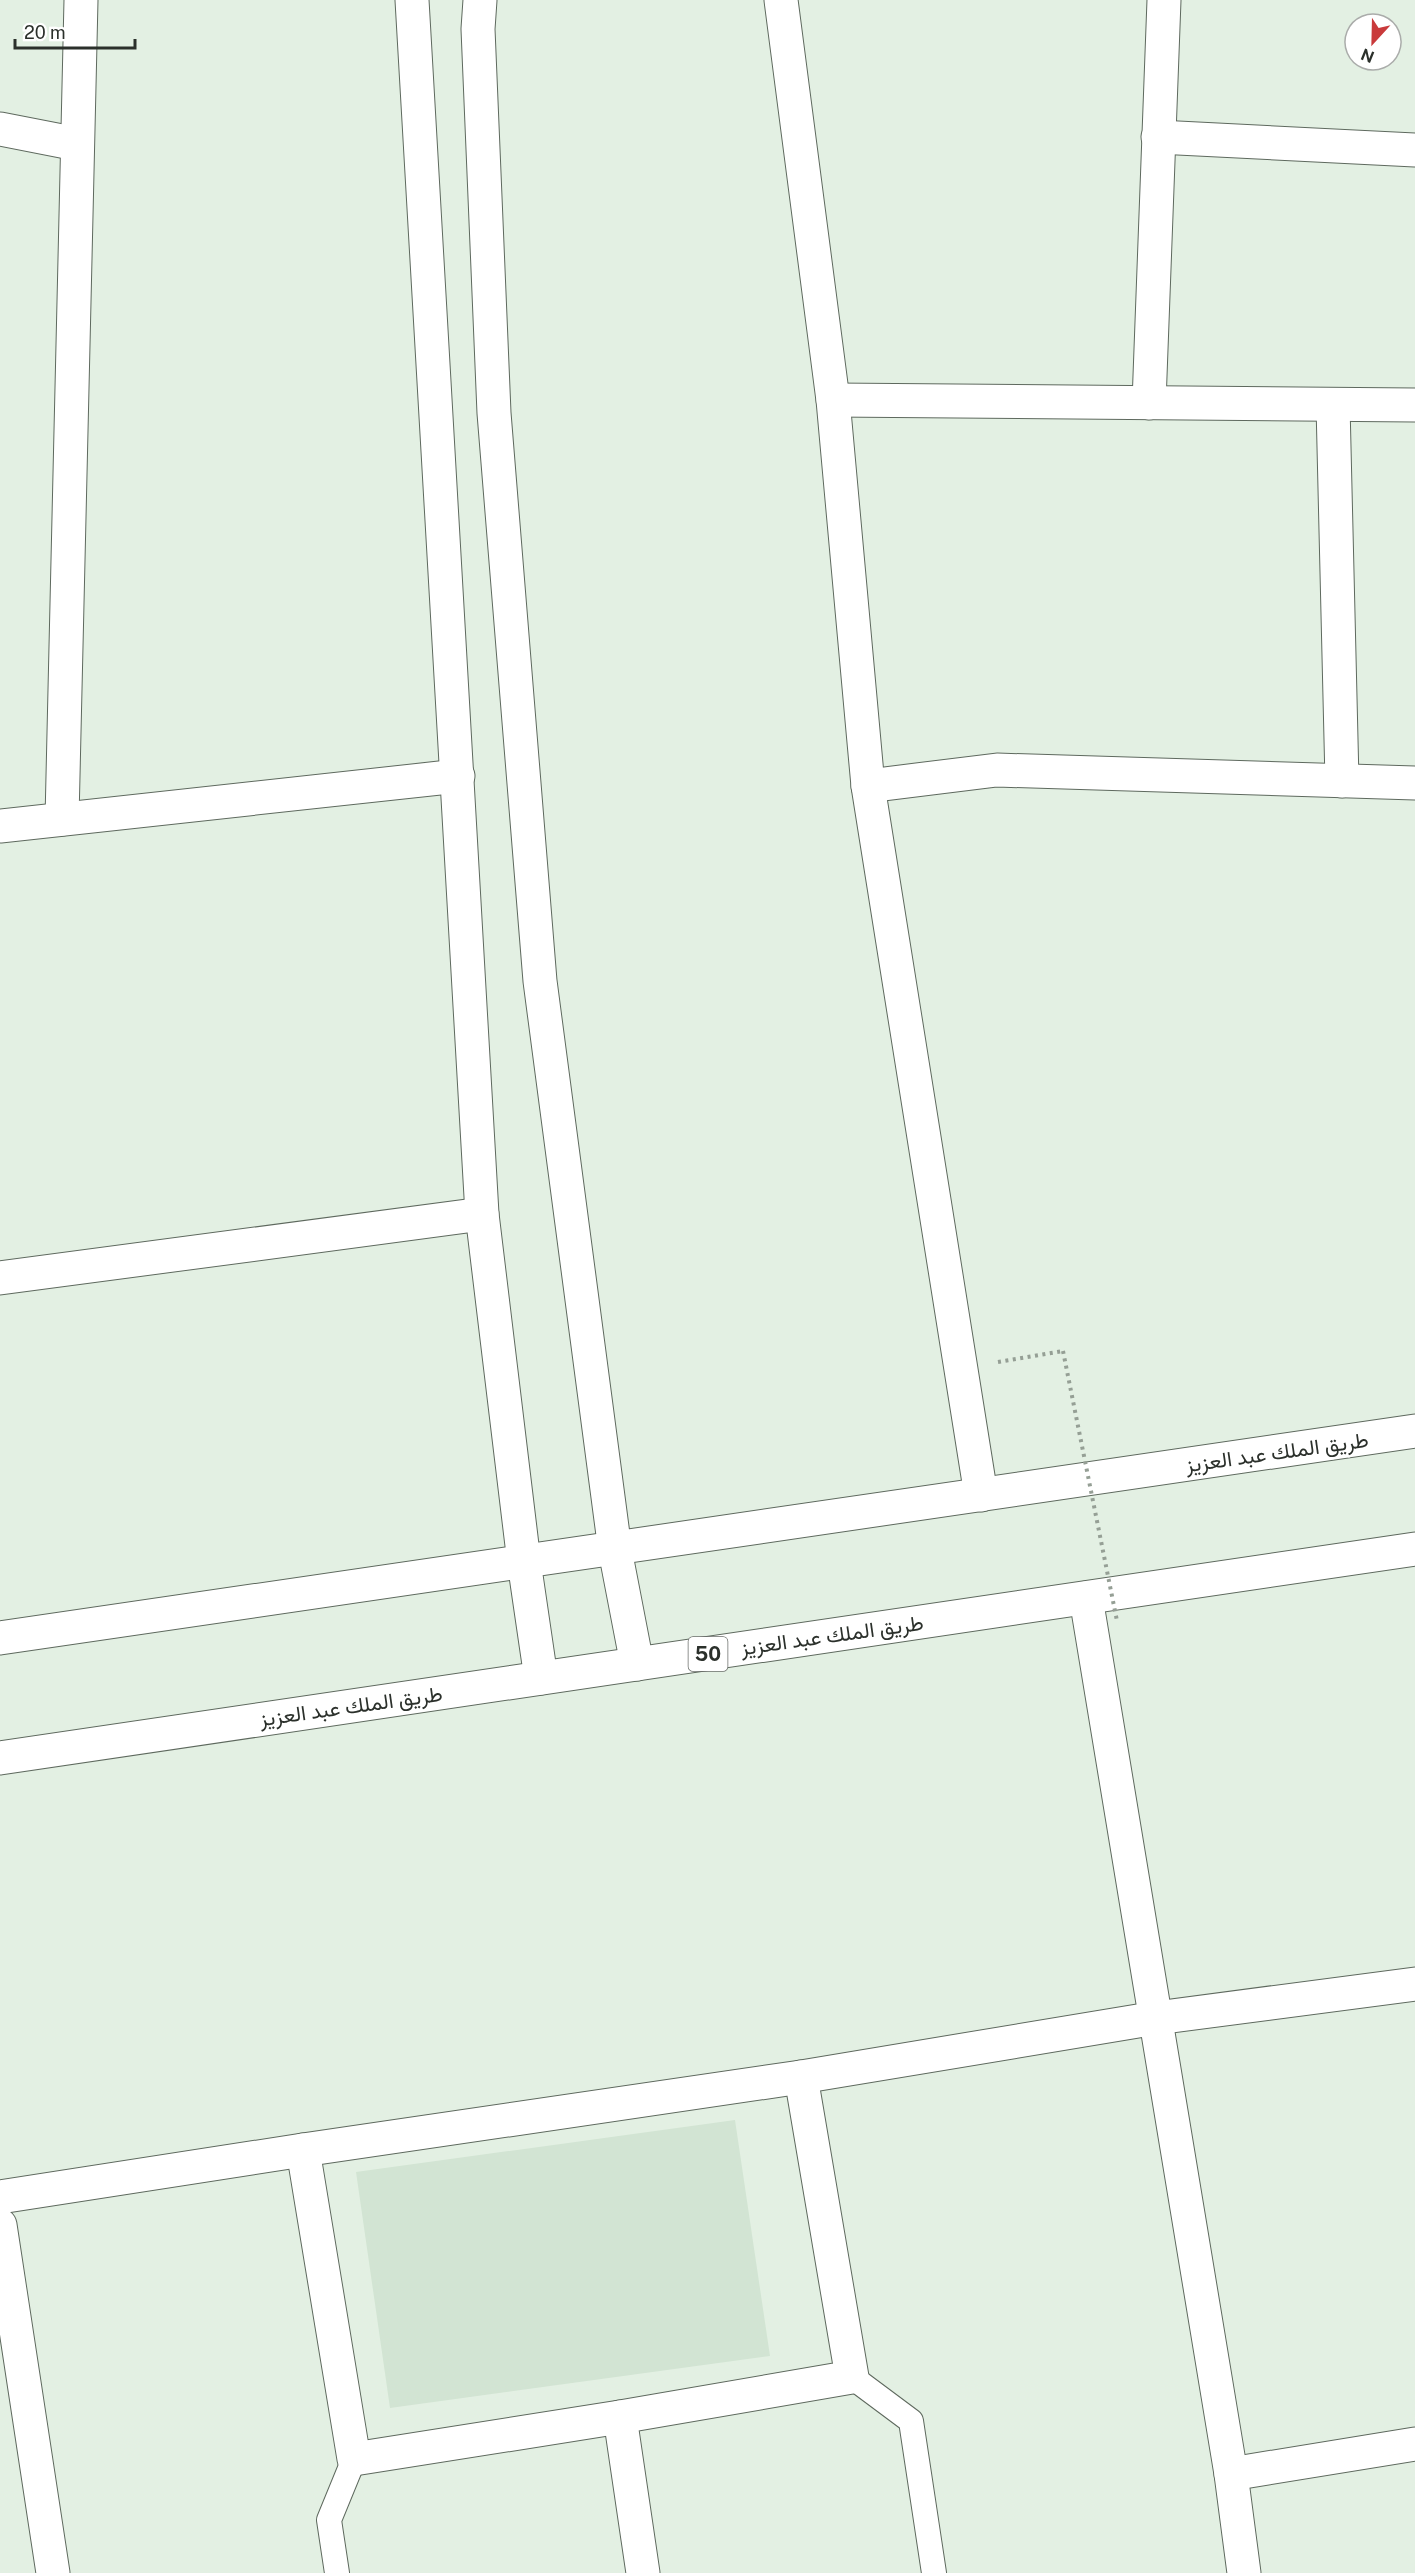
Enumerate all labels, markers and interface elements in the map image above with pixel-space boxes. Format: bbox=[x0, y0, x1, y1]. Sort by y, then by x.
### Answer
scale bar bbox=[15, 12, 135, 50]
north arrow bbox=[1343, 12, 1403, 72]
text: 20 m bbox=[24, 22, 66, 43]
text: N bbox=[1358, 44, 1377, 67]
street label: طريق الملك عبد العزيز bbox=[1183, 1427, 1370, 1478]
street label: طريق الملك عبد العزيز bbox=[738, 1610, 925, 1661]
road number: 50 bbox=[688, 1637, 728, 1671]
street label: طريق الملك عبد العزيز bbox=[257, 1681, 444, 1732]

